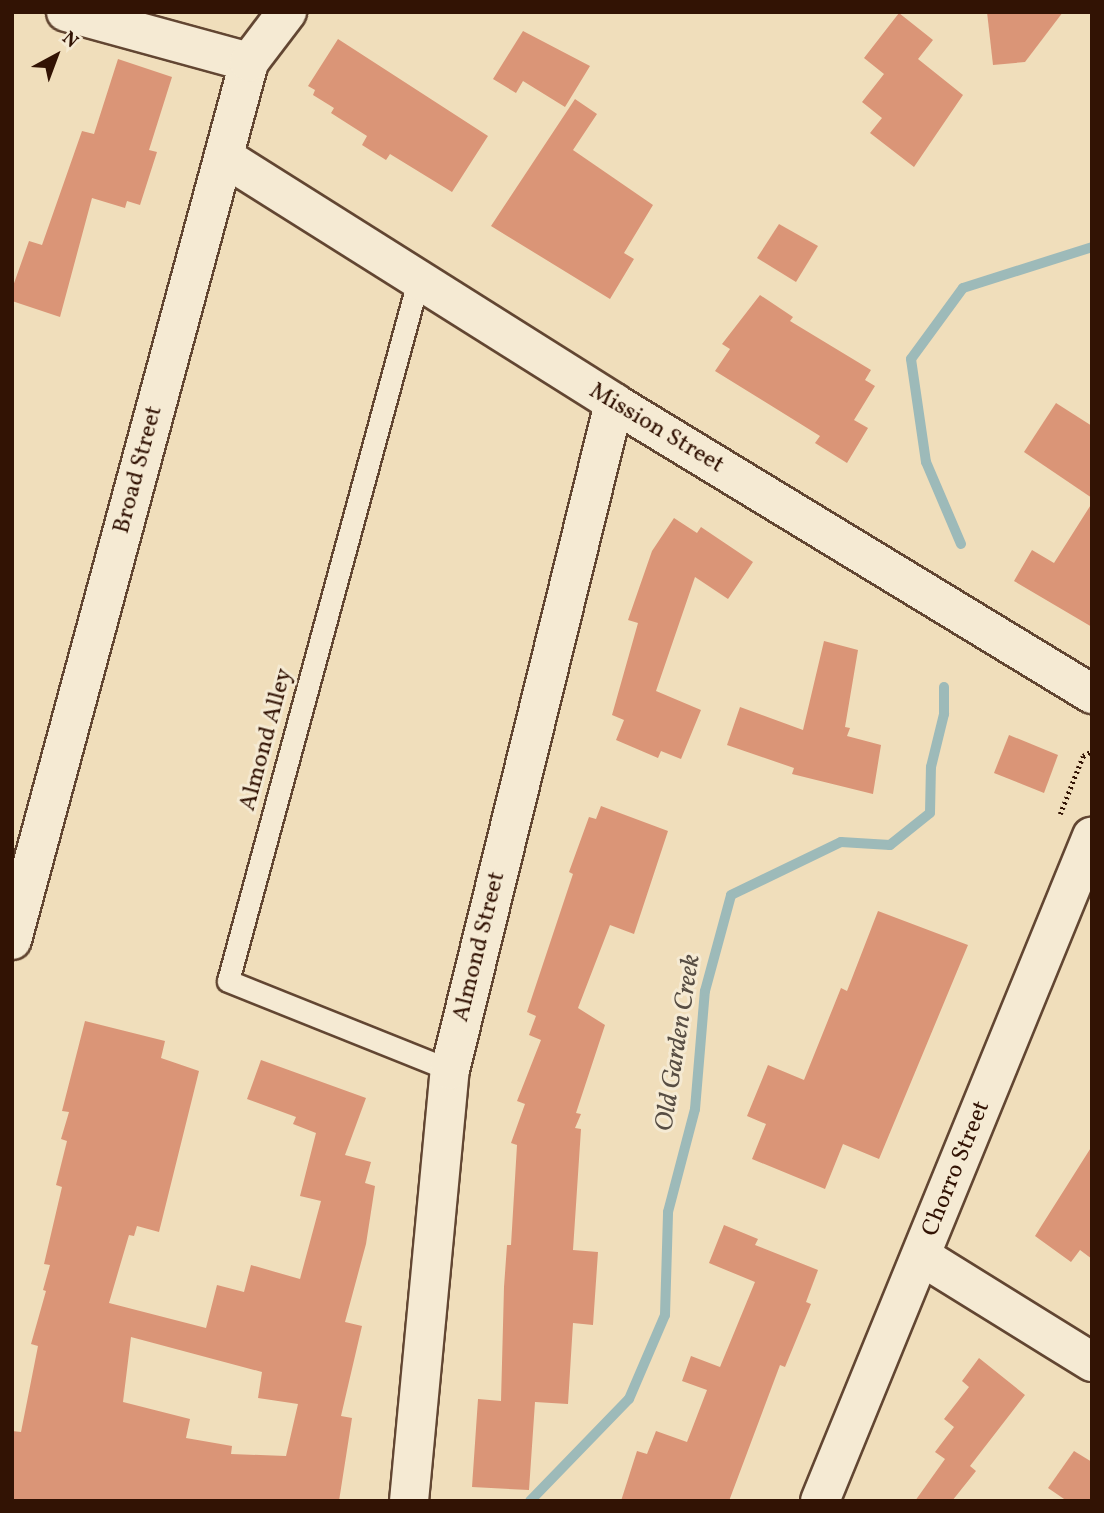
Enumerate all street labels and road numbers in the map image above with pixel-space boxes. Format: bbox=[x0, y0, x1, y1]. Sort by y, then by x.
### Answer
street label: Mission Street bbox=[583, 377, 729, 481]
street label: Broad Street bbox=[108, 403, 170, 537]
street label: Almond Alley bbox=[234, 666, 300, 814]
street label: Almond Street bbox=[447, 869, 513, 1025]
street label: Chorro Street bbox=[917, 1097, 997, 1241]

